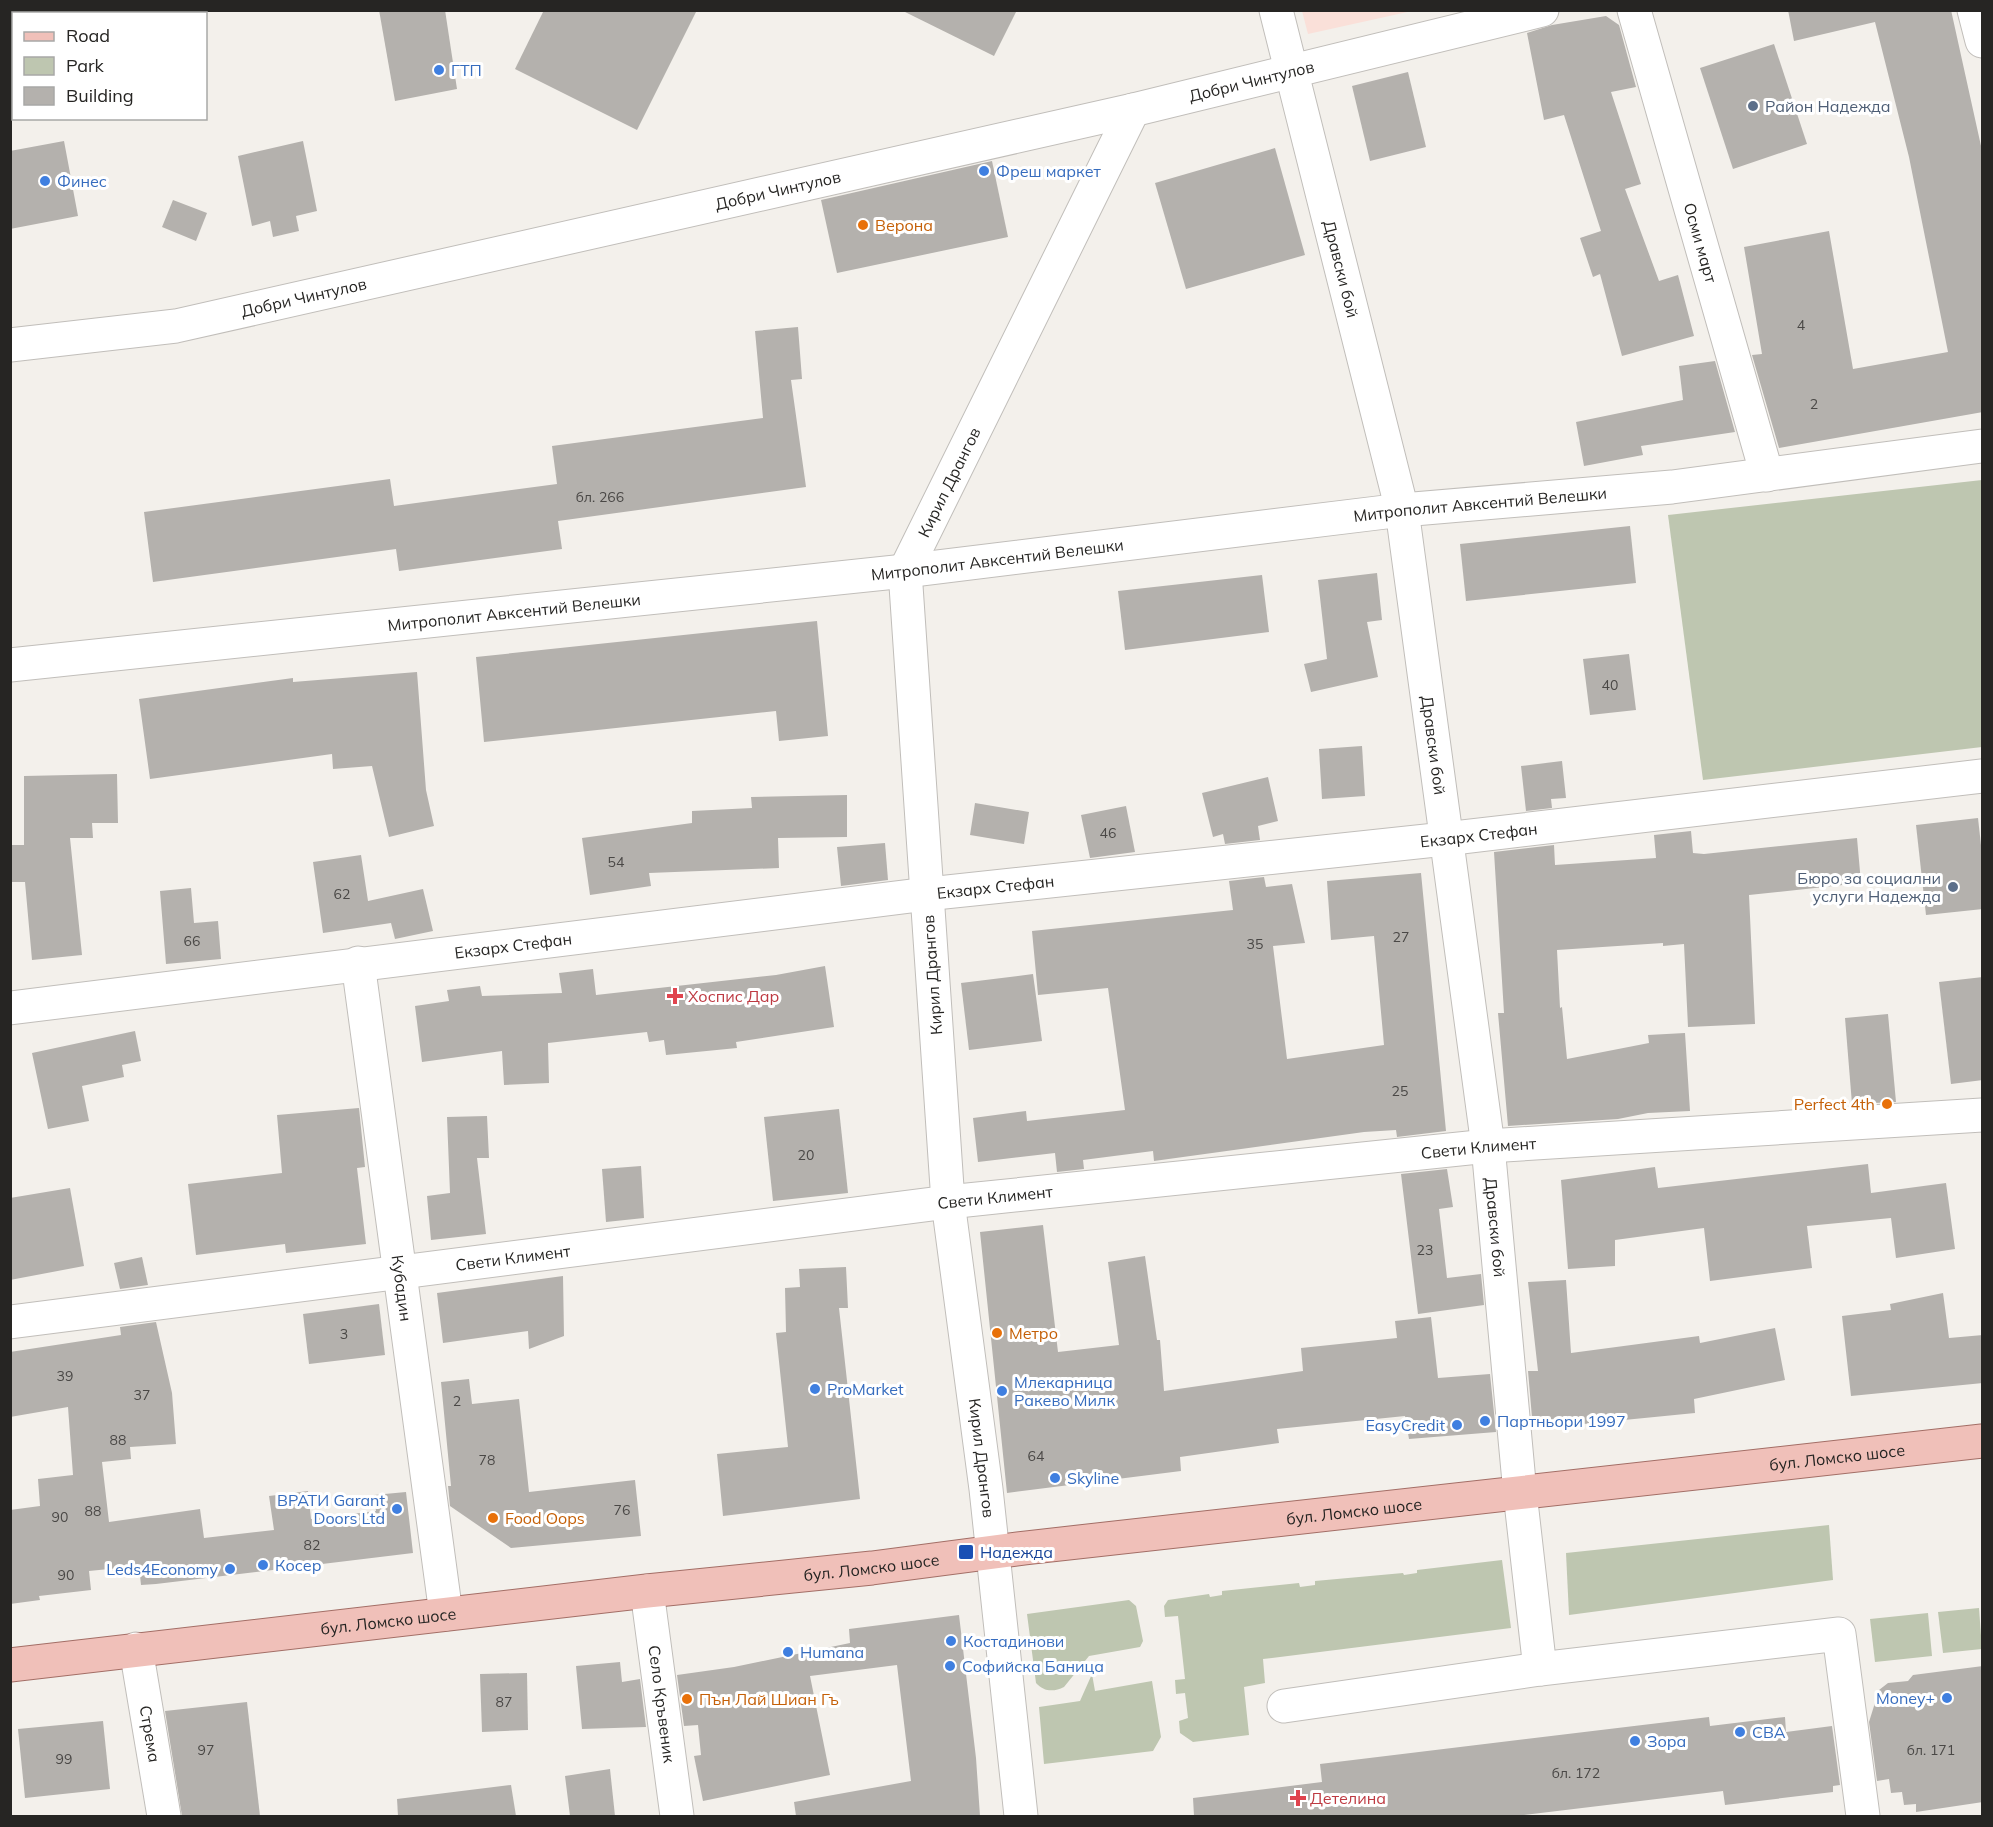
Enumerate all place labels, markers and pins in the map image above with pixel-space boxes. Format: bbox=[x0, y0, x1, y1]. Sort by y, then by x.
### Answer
place label: ГТП bbox=[451, 60, 482, 80]
marker: ГТП bbox=[432, 63, 446, 77]
place label: Район Надежда bbox=[1765, 96, 1891, 116]
marker: Район Надежда bbox=[1746, 99, 1760, 113]
place label: Фреш маркет bbox=[996, 161, 1102, 181]
marker: Фреш маркет bbox=[977, 164, 991, 178]
place label: Финес bbox=[57, 171, 107, 191]
marker: Финес bbox=[38, 174, 52, 188]
place label: Верона bbox=[875, 215, 933, 235]
marker: Верона bbox=[856, 218, 870, 232]
place label: Бюро за социални услуги Надежда bbox=[1797, 868, 1941, 906]
marker: Бюро за социални услуги Надежда bbox=[1946, 880, 1960, 894]
place label: Хоспис Дар bbox=[688, 986, 779, 1006]
marker: Хоспис Дар bbox=[666, 987, 684, 1005]
place label: Perfect 4th bbox=[1794, 1094, 1875, 1114]
marker: Perfect 4th bbox=[1880, 1097, 1894, 1111]
place label: Метро bbox=[1009, 1323, 1058, 1343]
marker: Метро bbox=[990, 1326, 1004, 1340]
place label: Млекарница Ракево Милк bbox=[1014, 1372, 1116, 1410]
place label: ProMarket bbox=[827, 1379, 904, 1399]
marker: ProMarket bbox=[808, 1382, 822, 1396]
marker: Млекарница Ракево Милк bbox=[995, 1384, 1009, 1398]
place label: Партньори 1997 bbox=[1497, 1411, 1626, 1431]
marker: Партньори 1997 bbox=[1478, 1414, 1492, 1428]
place label: EasyCredit bbox=[1365, 1415, 1445, 1435]
marker: EasyCredit bbox=[1450, 1418, 1464, 1432]
place label: Skyline bbox=[1067, 1468, 1119, 1488]
marker: Skyline bbox=[1048, 1471, 1062, 1485]
place label: ВРАТИ Garant Doors Ltd bbox=[277, 1490, 385, 1528]
marker: ВРАТИ Garant Doors Ltd bbox=[390, 1502, 404, 1516]
place label: Food Oops bbox=[505, 1508, 585, 1528]
marker: Food Oops bbox=[486, 1511, 500, 1525]
place label: Надежда bbox=[980, 1542, 1053, 1562]
marker: Надежда bbox=[957, 1543, 975, 1561]
place label: Косер bbox=[275, 1555, 321, 1575]
marker: Косер bbox=[256, 1558, 270, 1572]
place label: Leds4Economy bbox=[106, 1559, 218, 1579]
marker: Leds4Economy bbox=[223, 1562, 237, 1576]
place label: Костадинови bbox=[963, 1631, 1064, 1651]
marker: Костадинови bbox=[944, 1634, 958, 1648]
place label: Humana bbox=[800, 1642, 864, 1662]
marker: Humana bbox=[781, 1645, 795, 1659]
place label: Софийска Баница bbox=[962, 1656, 1104, 1676]
marker: Софийска Баница bbox=[943, 1659, 957, 1673]
place label: Money+ bbox=[1876, 1688, 1935, 1708]
place label: Пън Лай Шиан Гъ bbox=[699, 1689, 839, 1709]
marker: Money+ bbox=[1940, 1691, 1954, 1705]
marker: Пън Лай Шиан Гъ bbox=[680, 1692, 694, 1706]
place label: CBA bbox=[1752, 1722, 1786, 1742]
marker: CBA bbox=[1733, 1725, 1747, 1739]
place label: Зора bbox=[1647, 1731, 1686, 1751]
marker: Зора bbox=[1628, 1734, 1642, 1748]
place label: Детелина bbox=[1310, 1788, 1386, 1808]
marker: Детелина bbox=[1291, 1791, 1305, 1805]

